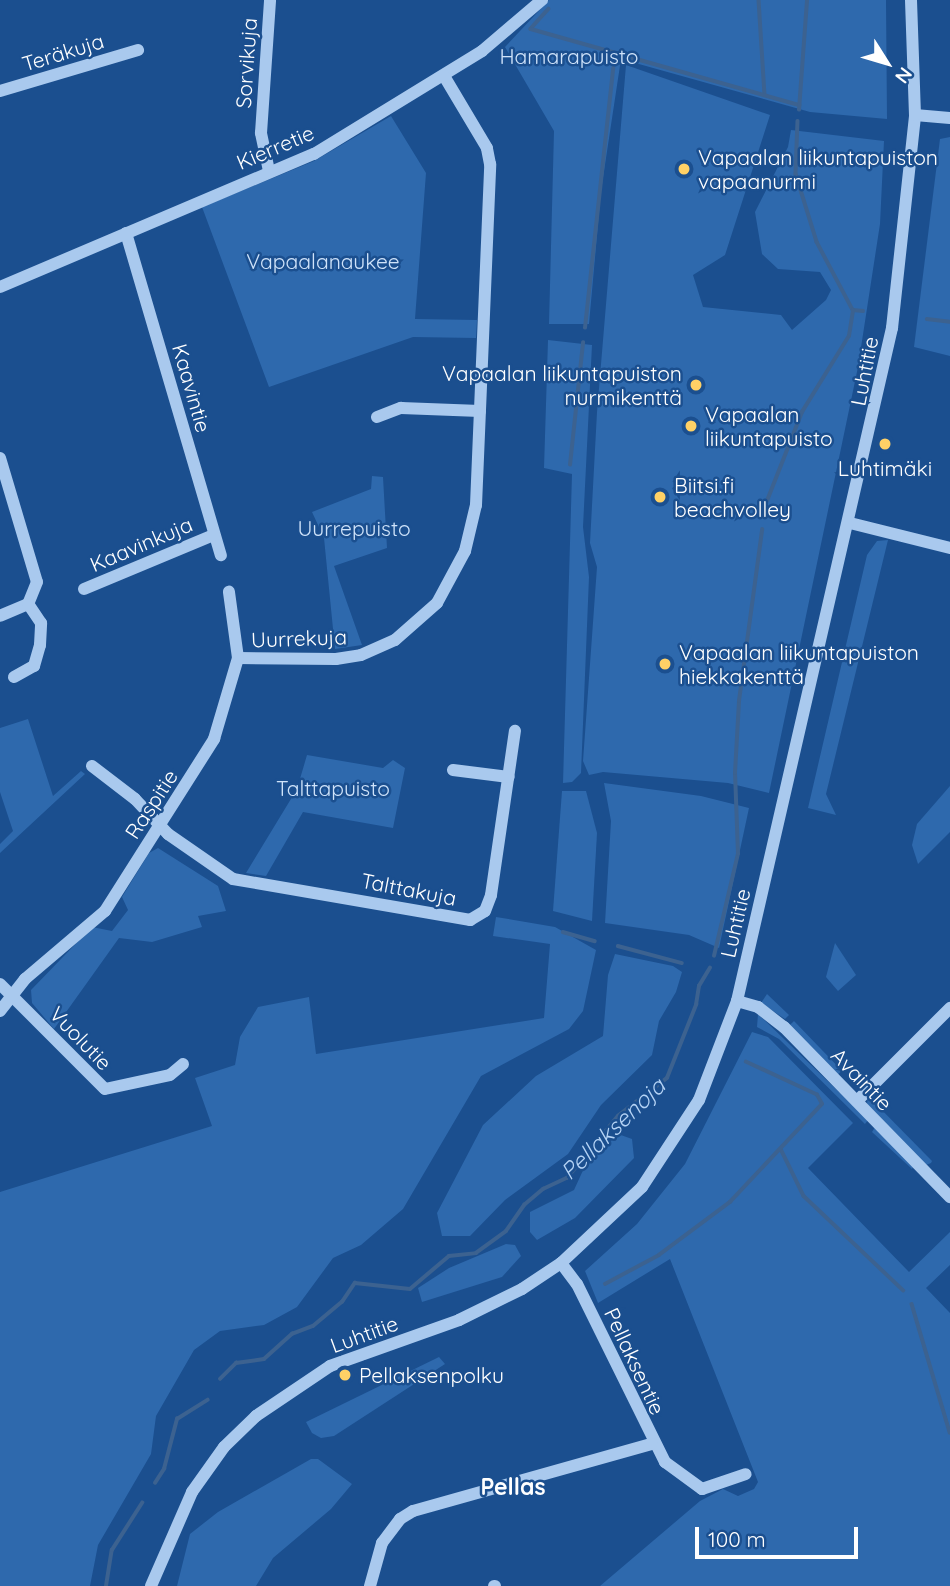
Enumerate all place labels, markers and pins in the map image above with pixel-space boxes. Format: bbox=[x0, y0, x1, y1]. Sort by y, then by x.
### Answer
place label: Vapaalan liikuntapuiston vapaanurmi bbox=[698, 144, 938, 194]
marker: Vapaalan liikuntapuiston vapaanurmi bbox=[676, 161, 692, 177]
place label: Vapaalan liikuntapuiston nurmikenttä bbox=[442, 360, 682, 410]
marker: Vapaalan liikuntapuiston nurmikenttä bbox=[688, 377, 704, 393]
place label: Vapaalan liikuntapuisto bbox=[705, 401, 833, 451]
marker: Vapaalan liikuntapuisto bbox=[683, 418, 699, 434]
marker: Luhtimäki bbox=[877, 436, 893, 452]
place label: Luhtimäki bbox=[838, 455, 932, 481]
place label: Biitsi.fi beachvolley bbox=[674, 472, 791, 522]
marker: Biitsi.fi beachvolley bbox=[652, 489, 668, 505]
place label: Vapaalan liikuntapuiston hiekkakenttä bbox=[679, 639, 919, 689]
marker: Vapaalan liikuntapuiston hiekkakenttä bbox=[657, 656, 673, 672]
place label: Pellaksenpolku bbox=[359, 1362, 504, 1388]
marker: Pellaksenpolku bbox=[337, 1367, 353, 1383]

